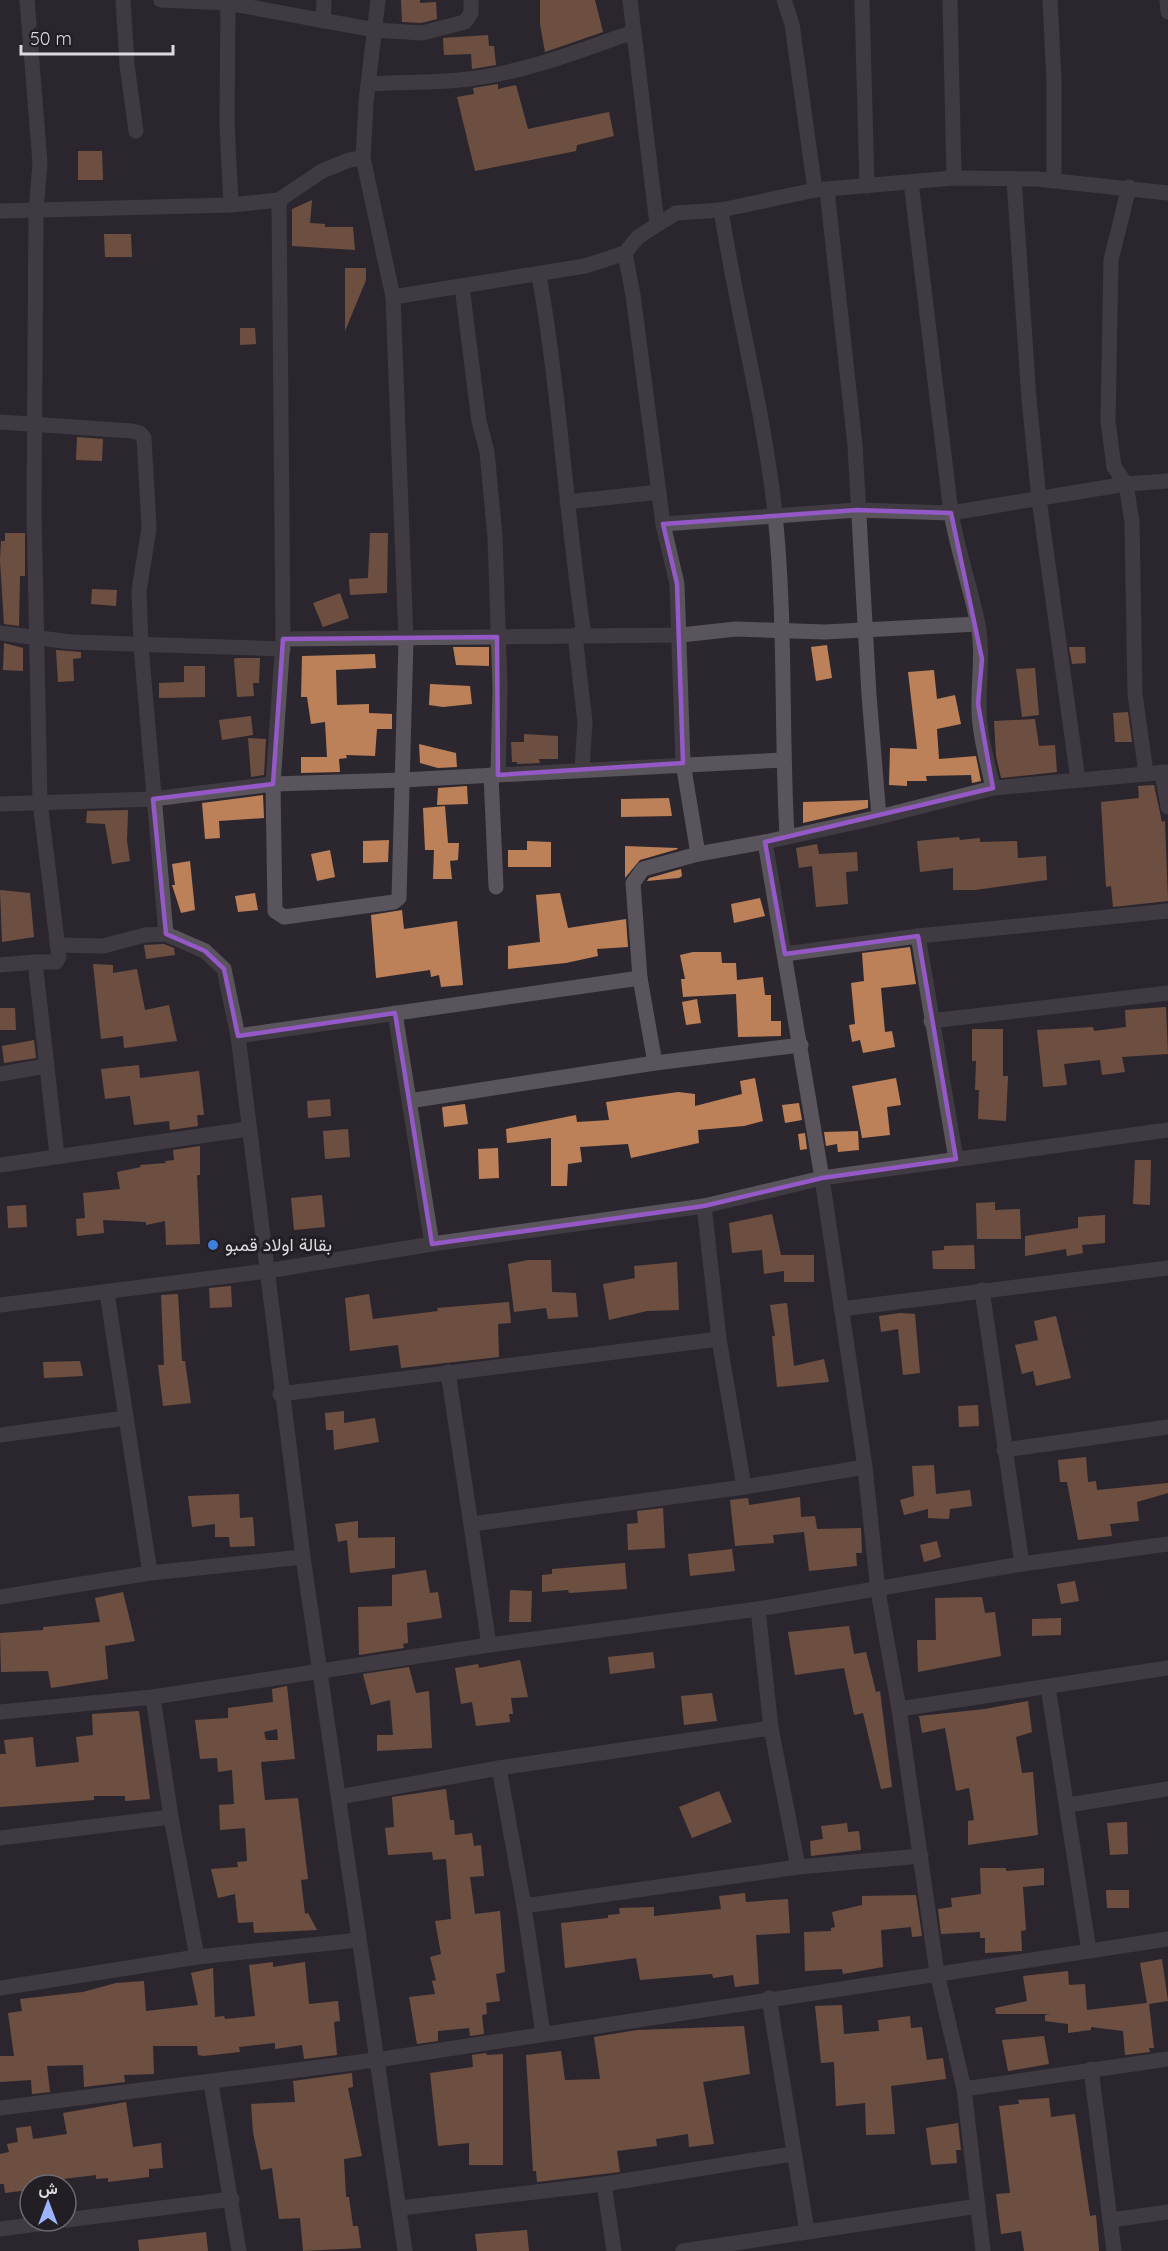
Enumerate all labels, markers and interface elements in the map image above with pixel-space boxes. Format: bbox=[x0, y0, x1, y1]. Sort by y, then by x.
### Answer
scale bar bbox=[21, 18, 172, 56]
text: 50 m bbox=[30, 27, 72, 50]
place label: بقالة اولاد قمبو bbox=[225, 1233, 332, 1256]
marker: بقالة اولاد قمبو bbox=[206, 1238, 220, 1252]
north arrow bbox=[18, 2173, 78, 2233]
text: ش bbox=[38, 2178, 58, 2198]

